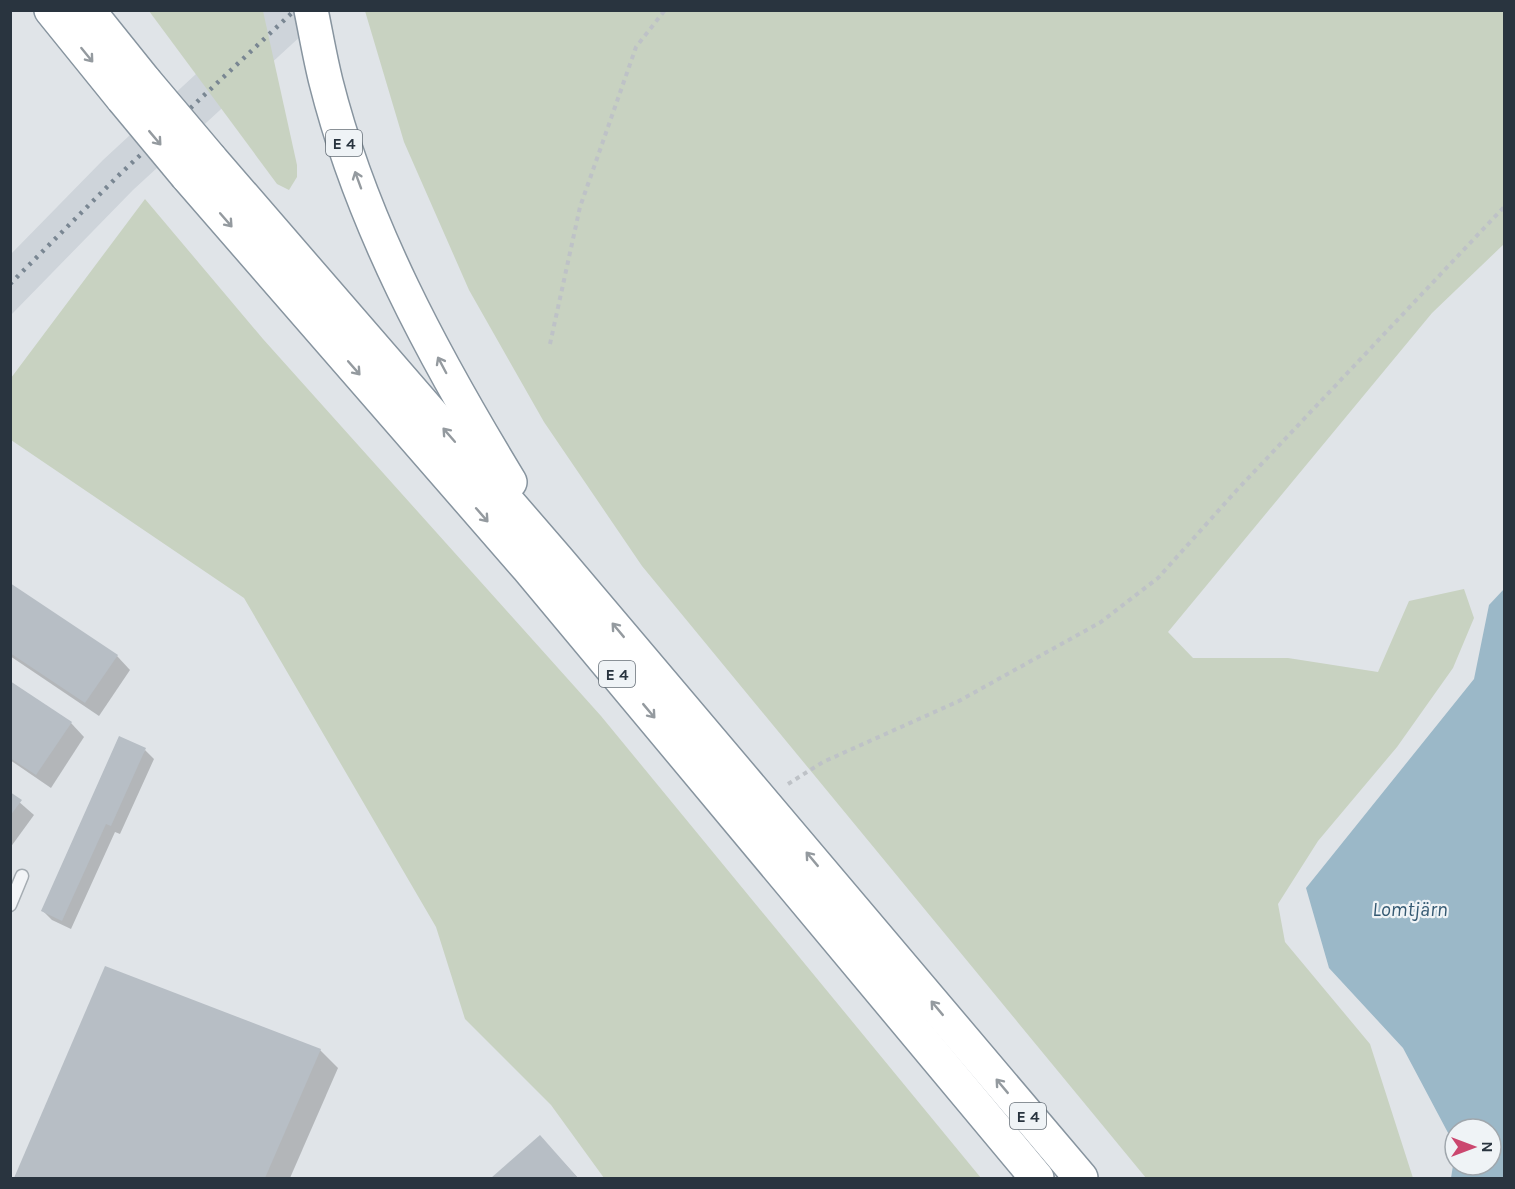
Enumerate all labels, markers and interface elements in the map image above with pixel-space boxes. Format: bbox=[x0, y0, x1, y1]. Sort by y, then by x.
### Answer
one-way arrow bbox=[80, 47, 94, 62]
one-way arrow bbox=[148, 129, 161, 145]
road number: E 4 bbox=[326, 130, 362, 156]
one-way arrow bbox=[352, 171, 363, 190]
one-way arrow bbox=[219, 212, 233, 227]
one-way arrow bbox=[436, 357, 447, 375]
one-way arrow bbox=[347, 360, 361, 375]
one-way arrow bbox=[442, 428, 456, 443]
one-way arrow bbox=[475, 507, 488, 523]
one-way arrow bbox=[611, 623, 625, 638]
road number: E 4 bbox=[599, 661, 635, 687]
one-way arrow bbox=[642, 703, 655, 719]
one-way arrow bbox=[805, 852, 819, 867]
water label: Lomtjärn bbox=[1372, 898, 1448, 921]
one-way arrow bbox=[930, 1001, 944, 1016]
one-way arrow bbox=[996, 1078, 1009, 1094]
road number: E 4 bbox=[1010, 1103, 1046, 1129]
north arrow bbox=[1443, 1117, 1503, 1177]
text: N bbox=[1478, 1141, 1497, 1153]

